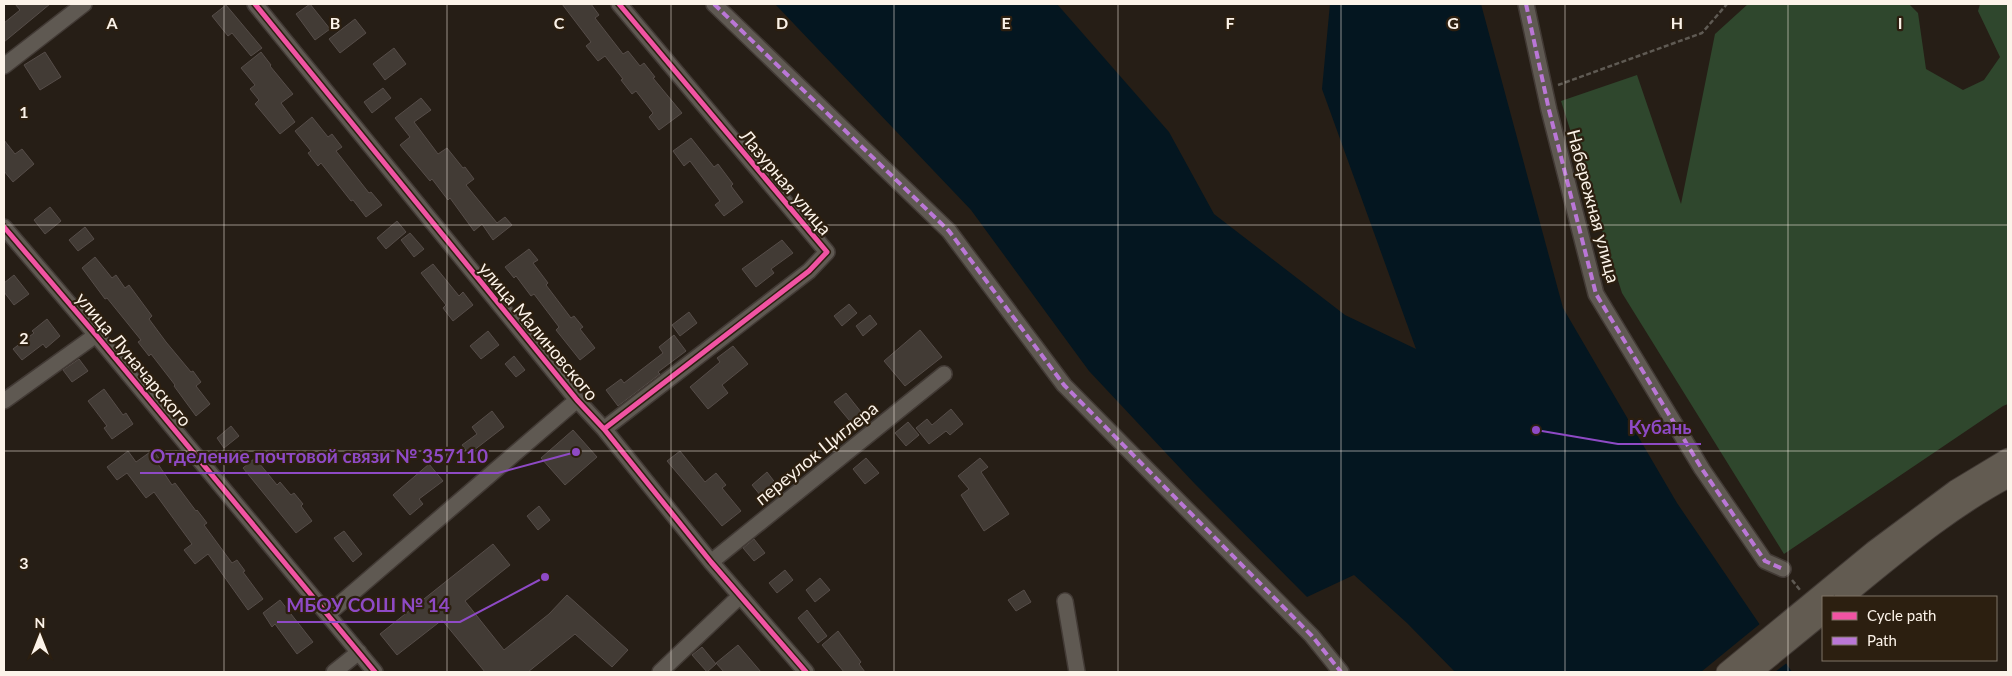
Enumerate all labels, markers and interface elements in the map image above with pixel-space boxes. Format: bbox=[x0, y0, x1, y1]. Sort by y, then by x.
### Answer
text: A bbox=[105, 13, 118, 32]
text: B bbox=[330, 13, 340, 32]
text: C bbox=[554, 13, 565, 32]
text: D bbox=[776, 13, 788, 32]
text: E bbox=[1001, 13, 1011, 32]
text: F bbox=[1225, 13, 1235, 32]
text: G bbox=[1447, 13, 1459, 32]
text: H bbox=[1671, 13, 1683, 32]
text: I bbox=[1898, 13, 1902, 32]
text: 1 bbox=[19, 102, 29, 121]
street label: Лазурная улица bbox=[735, 124, 836, 239]
street label: Набережная улица bbox=[1563, 127, 1625, 285]
street label: улица Малиновского bbox=[475, 257, 603, 405]
street label: улица Луначарского bbox=[71, 287, 197, 431]
text: 2 bbox=[19, 328, 29, 347]
street label: переулок Циглера bbox=[750, 397, 882, 509]
callout: Кубань bbox=[1618, 410, 1701, 444]
text: Кубань bbox=[1628, 415, 1692, 438]
callout: Отделение почтовой связи № 357110 bbox=[140, 439, 498, 473]
text: Отделение почтовой связи № 357110 bbox=[150, 444, 488, 467]
text: 3 bbox=[19, 553, 29, 572]
callout: МБОУ СОШ № 14 bbox=[277, 588, 460, 622]
text: МБОУ СОШ № 14 bbox=[286, 593, 450, 616]
legend bbox=[1822, 596, 1997, 661]
text: Cycle path bbox=[1867, 606, 1936, 624]
north arrow bbox=[15, 611, 65, 661]
text: N bbox=[35, 614, 45, 631]
text: Path bbox=[1867, 631, 1897, 649]

